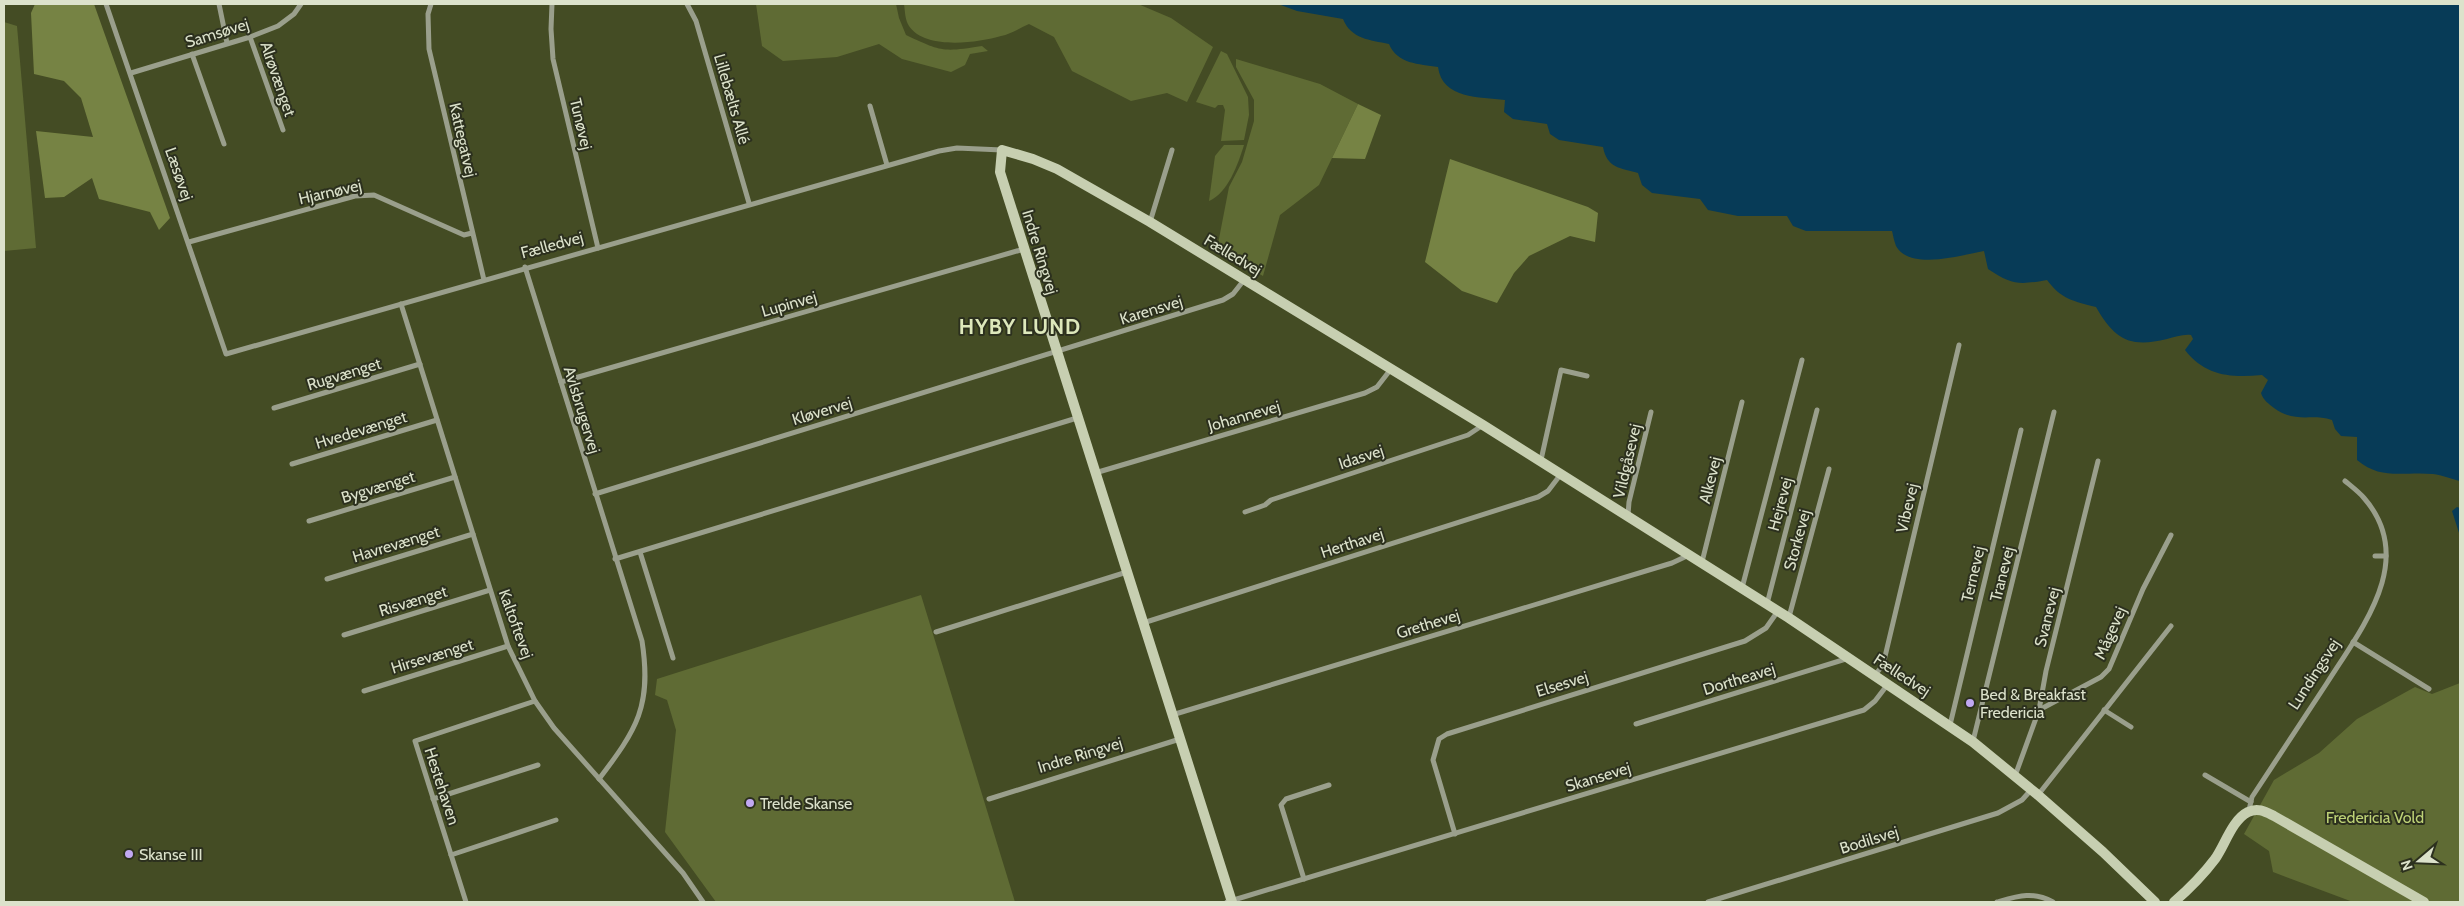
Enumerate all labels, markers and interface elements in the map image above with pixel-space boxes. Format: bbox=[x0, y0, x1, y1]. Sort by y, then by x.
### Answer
street label: Samsøvej bbox=[183, 14, 251, 52]
street label: Alrøvænget bbox=[256, 39, 300, 119]
street label: Lillebælts Allé bbox=[710, 52, 754, 146]
street label: Tunøvej bbox=[566, 96, 596, 152]
street label: Kattegatvej bbox=[445, 101, 481, 179]
street label: Læsøvej bbox=[161, 145, 197, 203]
street label: Hjarnøvej bbox=[297, 176, 363, 208]
street label: Indre Ringvej bbox=[1018, 207, 1062, 297]
street label: Fælledvej bbox=[519, 228, 585, 262]
street label: Fælledvej bbox=[1201, 230, 1265, 280]
street label: Lupinvej bbox=[759, 287, 819, 321]
street label: Karensvej bbox=[1117, 291, 1185, 329]
district label: HYBY LUND bbox=[959, 314, 1081, 339]
street label: Rugvænget bbox=[305, 354, 384, 394]
street label: Avlsbrugervej bbox=[560, 364, 604, 456]
street label: Kløvervej bbox=[790, 393, 854, 429]
street label: Johannevej bbox=[1205, 397, 1282, 436]
street label: Hvedevænget bbox=[313, 407, 410, 453]
street label: Vildgåsevej bbox=[1609, 422, 1645, 500]
street label: Idasvej bbox=[1336, 441, 1386, 473]
street label: Alkevej bbox=[1695, 455, 1725, 505]
street label: Bygvænget bbox=[339, 467, 418, 507]
street label: Hejrevej bbox=[1764, 475, 1796, 533]
street label: Vibevej bbox=[1892, 481, 1922, 535]
street label: Storkevej bbox=[1780, 507, 1814, 573]
street label: Havrevænget bbox=[350, 522, 442, 566]
street label: Herthavej bbox=[1318, 524, 1386, 562]
street label: Ternevej bbox=[1957, 544, 1989, 604]
street label: Tranevej bbox=[1986, 544, 2018, 604]
street label: Risvænget bbox=[377, 581, 450, 620]
street label: Svanevej bbox=[2030, 585, 2064, 649]
street label: Kaltoftevej bbox=[495, 587, 537, 661]
street label: Mågevej bbox=[2090, 604, 2130, 662]
street label: Grethevej bbox=[1394, 605, 1462, 643]
street label: Hirsevænget bbox=[389, 634, 476, 678]
street label: Lundingsvej bbox=[2284, 635, 2344, 713]
street label: Fælledvej bbox=[1870, 650, 1934, 700]
street label: Dortheavej bbox=[1701, 659, 1777, 699]
street label: Elsesvej bbox=[1534, 667, 1590, 701]
place label: Bed & Breakfast Fredericia bbox=[1980, 685, 2086, 722]
marker: Bed & Breakfast Fredericia bbox=[1964, 697, 1976, 709]
street label: Indre Ringvej bbox=[1035, 733, 1125, 777]
street label: Hestehaven bbox=[421, 745, 463, 827]
street label: Skansevej bbox=[1563, 758, 1633, 796]
place label: Trelde Skanse bbox=[760, 794, 852, 813]
marker: Trelde Skanse bbox=[744, 797, 756, 809]
park label: Fredericia Vold bbox=[2326, 808, 2424, 827]
street label: Bodilsvej bbox=[1837, 822, 1901, 858]
north arrow bbox=[2394, 836, 2444, 886]
place label: Skanse III bbox=[139, 845, 203, 864]
marker: Skanse III bbox=[123, 848, 135, 860]
text: N bbox=[2397, 858, 2417, 873]

